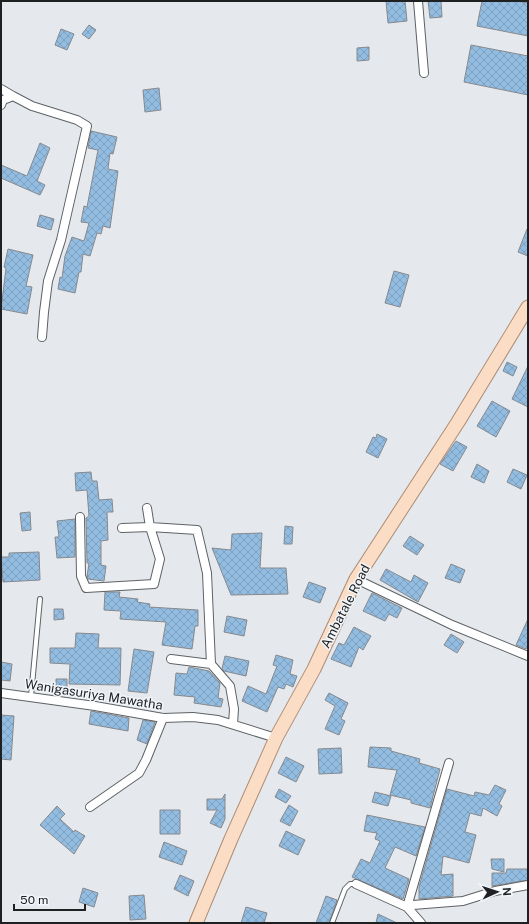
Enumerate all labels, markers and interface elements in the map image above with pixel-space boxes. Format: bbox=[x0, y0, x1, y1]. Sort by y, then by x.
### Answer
street label: Ambatale Road bbox=[318, 562, 373, 651]
street label: Wanigasuriya Mawatha bbox=[24, 676, 164, 713]
north arrow bbox=[477, 872, 517, 912]
scale bar bbox=[14, 886, 85, 912]
text: N bbox=[501, 887, 513, 896]
text: 50 m bbox=[20, 893, 48, 907]

